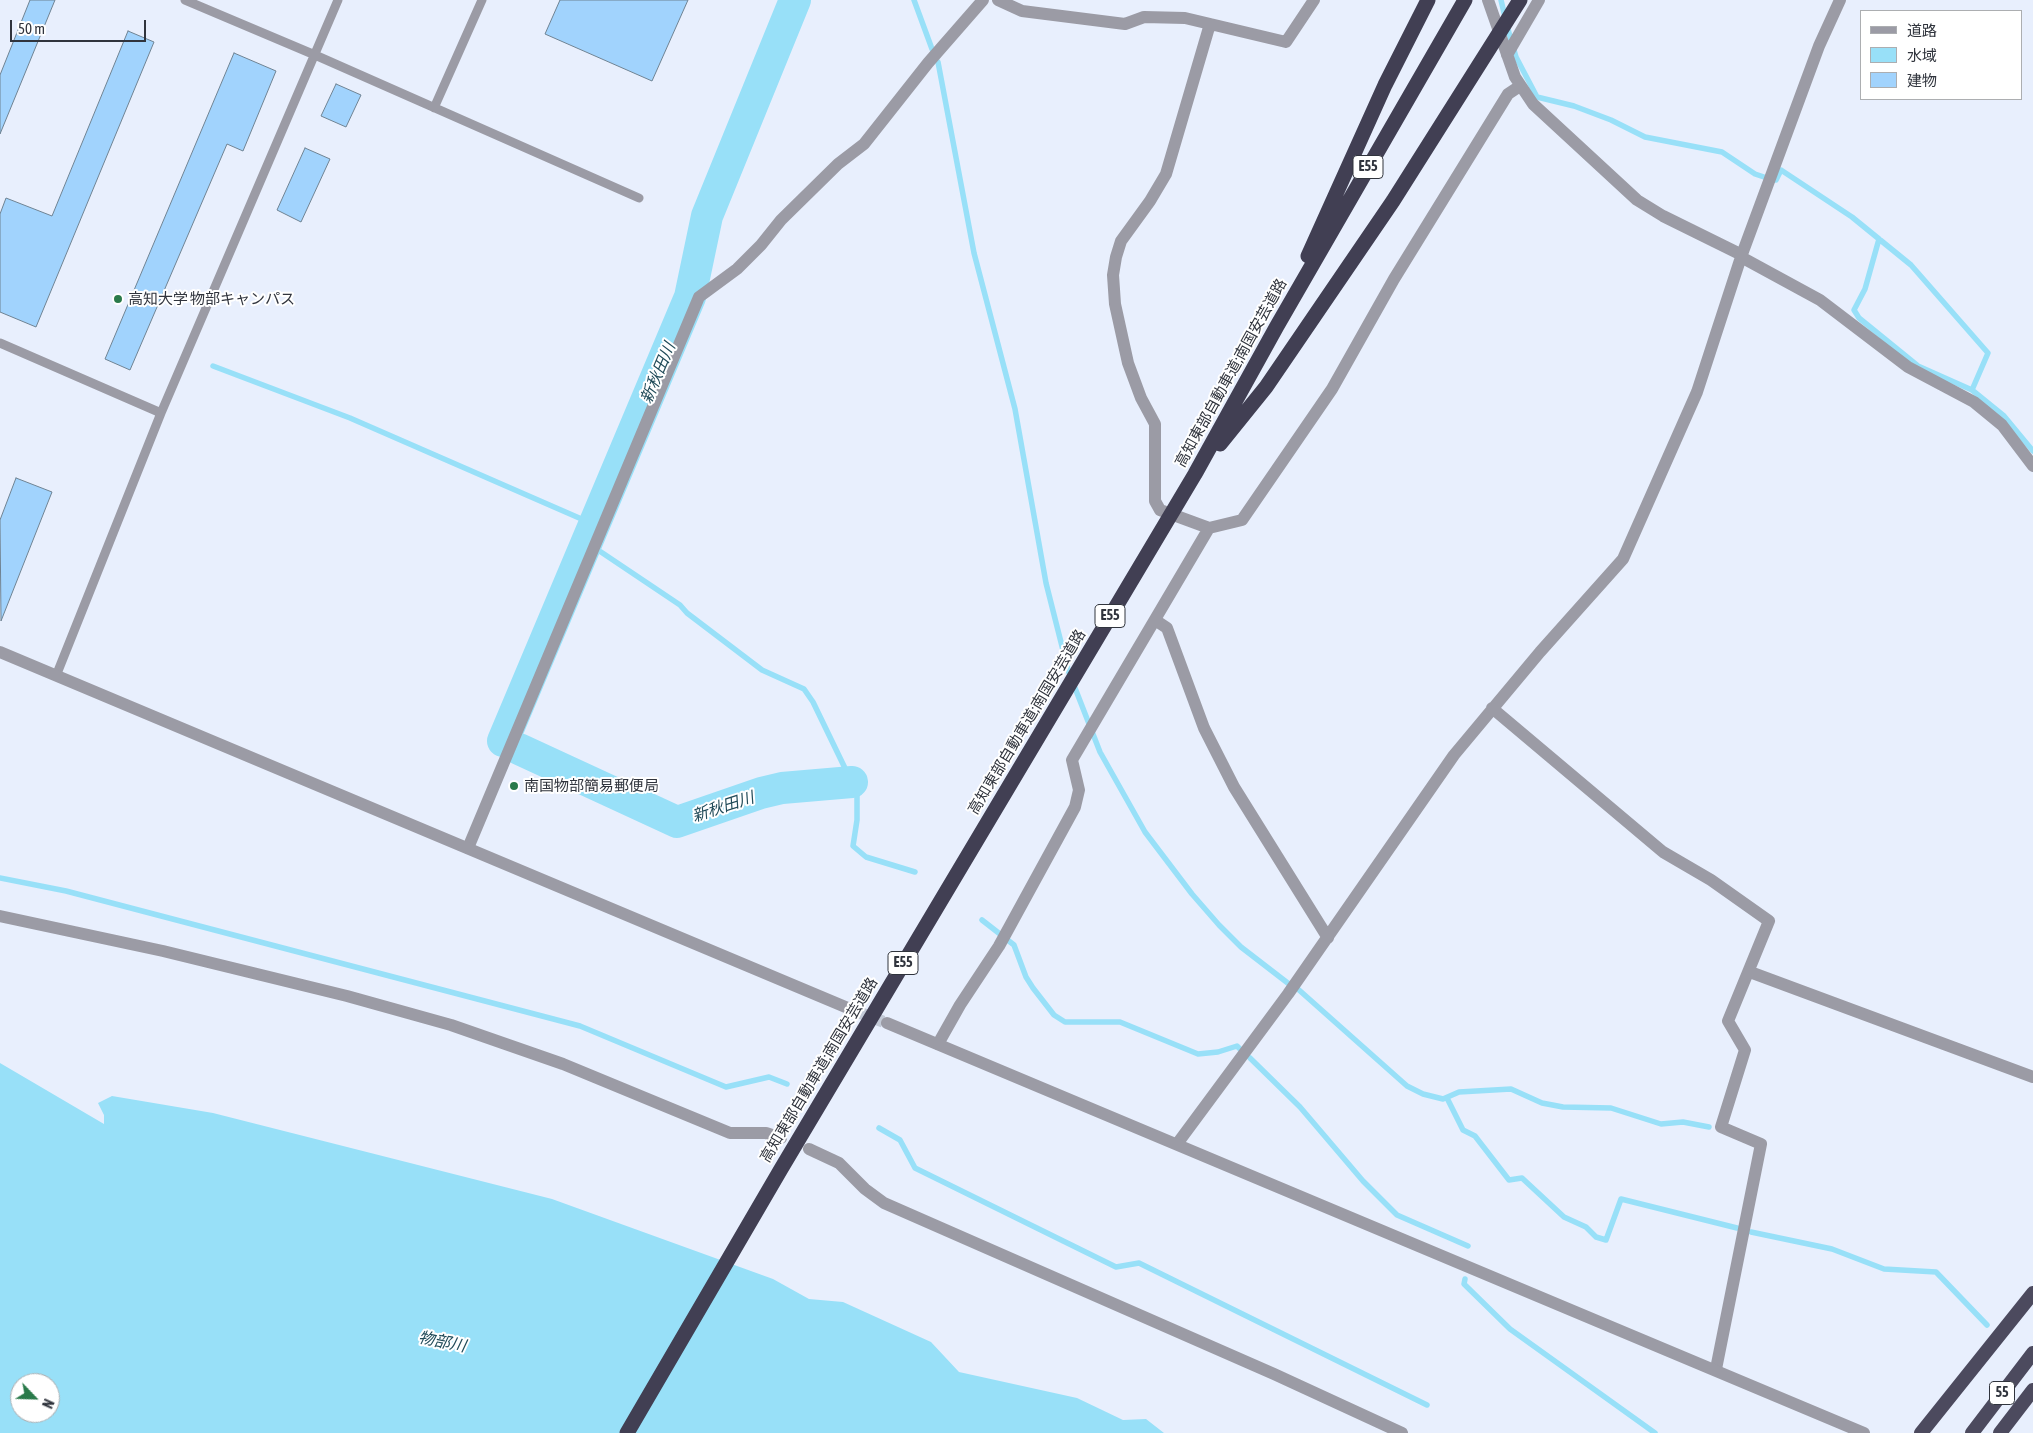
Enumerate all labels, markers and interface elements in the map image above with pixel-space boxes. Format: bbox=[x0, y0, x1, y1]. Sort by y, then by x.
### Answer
scale bar bbox=[12, 10, 149, 42]
legend bbox=[1860, 10, 2023, 100]
text: 50 m bbox=[18, 20, 45, 37]
text: 道路 bbox=[1907, 22, 1937, 39]
text: 水域 bbox=[1907, 47, 1937, 64]
text: 建物 bbox=[1907, 72, 1937, 89]
road number: E55 bbox=[1353, 156, 1383, 178]
street label: 高知東部自動車道;南国安芸道路 bbox=[1172, 276, 1290, 470]
place label: 高知大学 物部キャンパス bbox=[128, 290, 295, 308]
marker: 高知大学 物部キャンパス bbox=[112, 293, 124, 305]
water label: 新秋田川 bbox=[637, 340, 679, 406]
road number: E55 bbox=[1095, 604, 1125, 628]
street label: 高知東部自動車道;南国安芸道路 bbox=[965, 626, 1089, 818]
place label: 南国物部簡易郵便局 bbox=[524, 777, 659, 795]
marker: 南国物部簡易郵便局 bbox=[508, 780, 520, 792]
water label: 新秋田川 bbox=[690, 788, 756, 826]
road number: E55 bbox=[888, 951, 918, 974]
street label: 高知東部自動車道;南国安芸道路 bbox=[757, 974, 881, 1166]
water label: 物部川 bbox=[417, 1328, 467, 1356]
north arrow bbox=[10, 1373, 60, 1423]
road number: 55 bbox=[1990, 1382, 2014, 1405]
text: N bbox=[39, 1397, 57, 1411]

